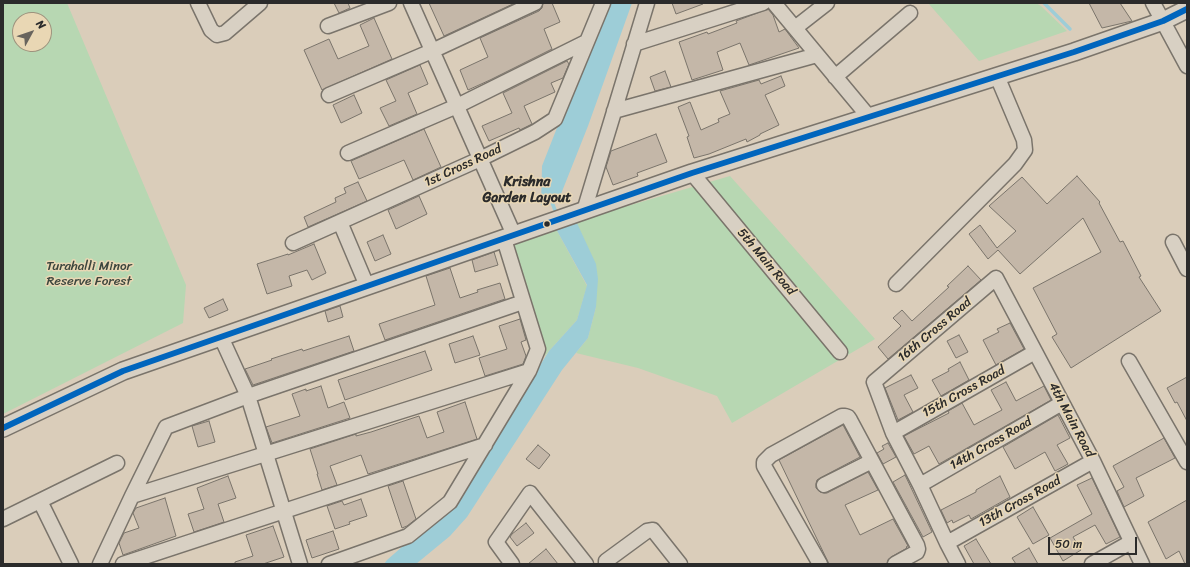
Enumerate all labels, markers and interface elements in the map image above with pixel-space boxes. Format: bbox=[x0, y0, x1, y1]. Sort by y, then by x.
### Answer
north arrow bbox=[12, 12, 52, 52]
text: N bbox=[31, 16, 51, 34]
street label: 1st Cross Road bbox=[422, 141, 504, 191]
district label: Krishna Garden Layout bbox=[483, 174, 571, 206]
unlabelled marker bbox=[542, 219, 552, 229]
street label: 5th Main Road bbox=[733, 225, 799, 299]
park label: Turahalli Minor Reserve Forest bbox=[46, 259, 132, 290]
street label: 16th Cross Road bbox=[895, 295, 975, 365]
street label: 15th Cross Road bbox=[920, 363, 1008, 421]
street label: 4th Main Road bbox=[1045, 380, 1097, 460]
street label: 14th Cross Road bbox=[947, 414, 1035, 474]
street label: 13th Cross Road bbox=[976, 473, 1064, 531]
scale bar bbox=[1050, 529, 1139, 555]
text: 50 m bbox=[1055, 533, 1082, 555]

